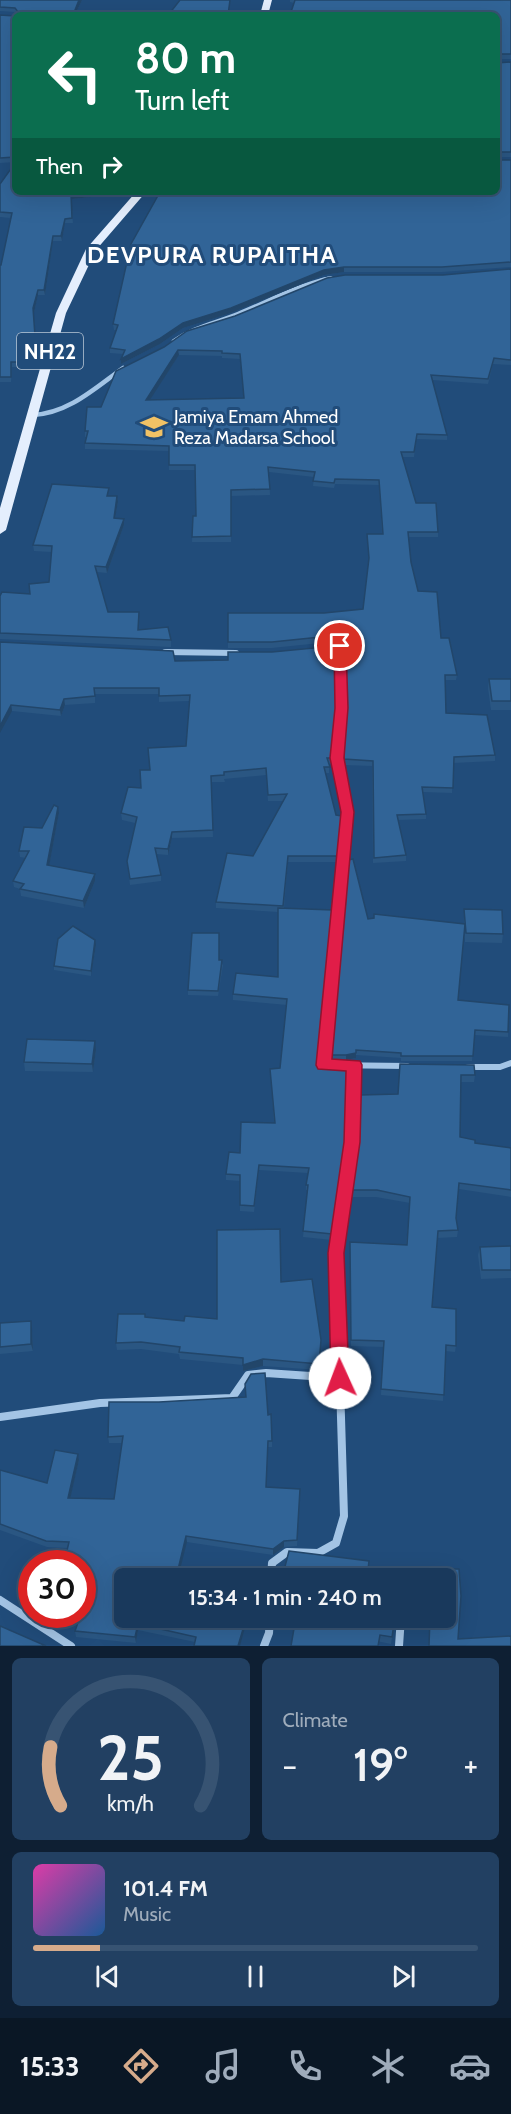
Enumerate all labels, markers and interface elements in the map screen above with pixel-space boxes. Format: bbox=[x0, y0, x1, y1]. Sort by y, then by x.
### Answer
text: 80 m bbox=[135, 32, 236, 84]
icon: left bbox=[36, 36, 114, 114]
text: Turn left bbox=[135, 84, 229, 117]
icon: right bbox=[95, 150, 128, 183]
text: Then bbox=[36, 153, 83, 180]
district label: DEVPURA RUPAITHA bbox=[87, 240, 337, 269]
road number: NH22 bbox=[17, 333, 83, 369]
place label: Jamiya Emam Ahmed Reza Madarsa School bbox=[173, 406, 338, 449]
school or university icon: Jamiya Emam Ahmed Reza Madarsa School bbox=[139, 412, 169, 442]
pin bbox=[314, 620, 365, 671]
icon: arrive bbox=[323, 629, 356, 662]
position arrow bbox=[308, 1346, 372, 1410]
speed limit sign: 30 bbox=[18, 1550, 96, 1628]
text: 15:34 · 1 min · 240 m bbox=[188, 1584, 382, 1611]
text: Climate bbox=[283, 1708, 348, 1732]
text: 25 bbox=[97, 1720, 164, 1796]
text: 19° bbox=[353, 1738, 407, 1792]
text: − bbox=[283, 1745, 297, 1785]
text: + bbox=[463, 1745, 478, 1785]
text: km/h bbox=[107, 1790, 154, 1816]
text: 101.4 FM bbox=[123, 1875, 208, 1902]
text: Music bbox=[123, 1902, 171, 1926]
icon: previous bbox=[91, 1960, 124, 1993]
icon: pause bbox=[239, 1960, 272, 1993]
icon: next bbox=[387, 1960, 420, 1993]
icon: directions bbox=[120, 2045, 162, 2087]
icon: music bbox=[202, 2045, 244, 2087]
icon: phone bbox=[284, 2045, 326, 2087]
icon: climate bbox=[367, 2045, 409, 2087]
icon: car bbox=[449, 2045, 491, 2087]
text: 15:33 bbox=[20, 2050, 80, 2083]

